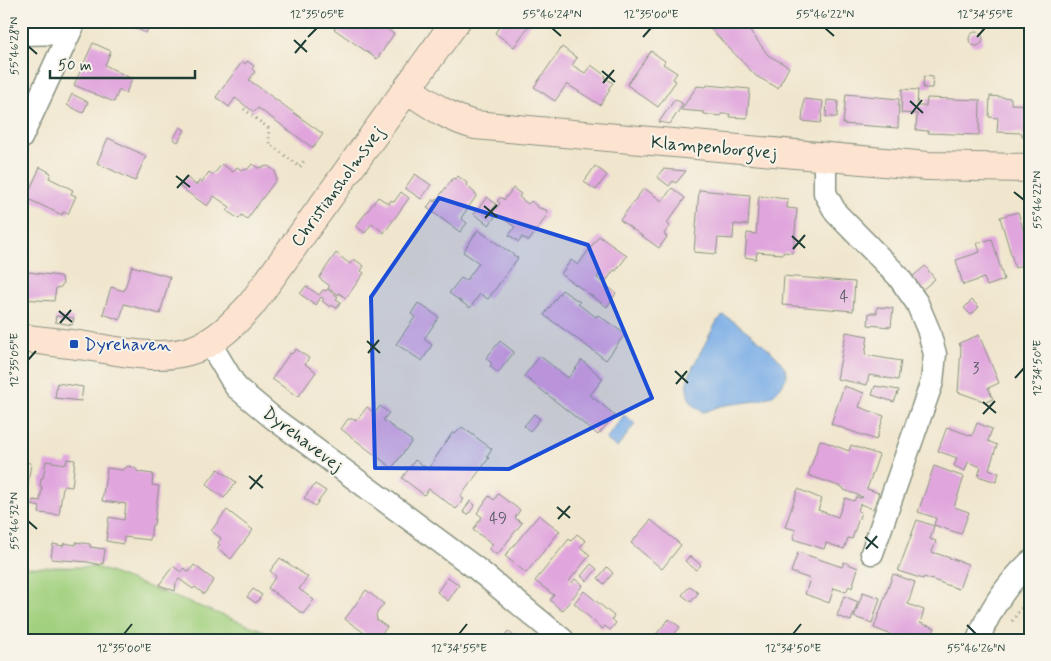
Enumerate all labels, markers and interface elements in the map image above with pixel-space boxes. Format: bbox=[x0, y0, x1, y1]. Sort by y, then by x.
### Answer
text: 12°35'05"E bbox=[290, 7, 344, 23]
text: 55°46'24"N bbox=[522, 7, 582, 23]
text: 12°35'00"E bbox=[623, 7, 679, 23]
text: 55°46'22"N bbox=[796, 7, 854, 23]
text: 12°34'55"E bbox=[957, 7, 1013, 23]
text: 55°46'28"N bbox=[7, 17, 23, 75]
scale bar bbox=[50, 48, 195, 80]
text: 50 m bbox=[58, 56, 92, 76]
street label: Christiansholmsvej bbox=[286, 121, 390, 252]
street label: Klampenborgvej bbox=[650, 131, 778, 167]
text: 55°46'22"N bbox=[1030, 171, 1046, 229]
house number: 4 bbox=[840, 287, 849, 307]
text: 12°35'05"E bbox=[7, 333, 23, 387]
place label: Dyrehaven bbox=[84, 333, 171, 357]
marker: Dyrehaven bbox=[68, 338, 80, 350]
text: 12°34'50"E bbox=[1030, 340, 1046, 396]
house number: 3 bbox=[973, 359, 980, 379]
street label: Dyrehavevej bbox=[257, 402, 348, 478]
text: 55°46'32"N bbox=[7, 492, 23, 550]
house number: 49 bbox=[489, 509, 507, 529]
text: 12°35'00"E bbox=[96, 641, 152, 657]
text: 12°34'55"E bbox=[431, 641, 487, 657]
text: 12°34'50"E bbox=[765, 641, 821, 657]
text: 55°46'26"N bbox=[947, 641, 1005, 657]

